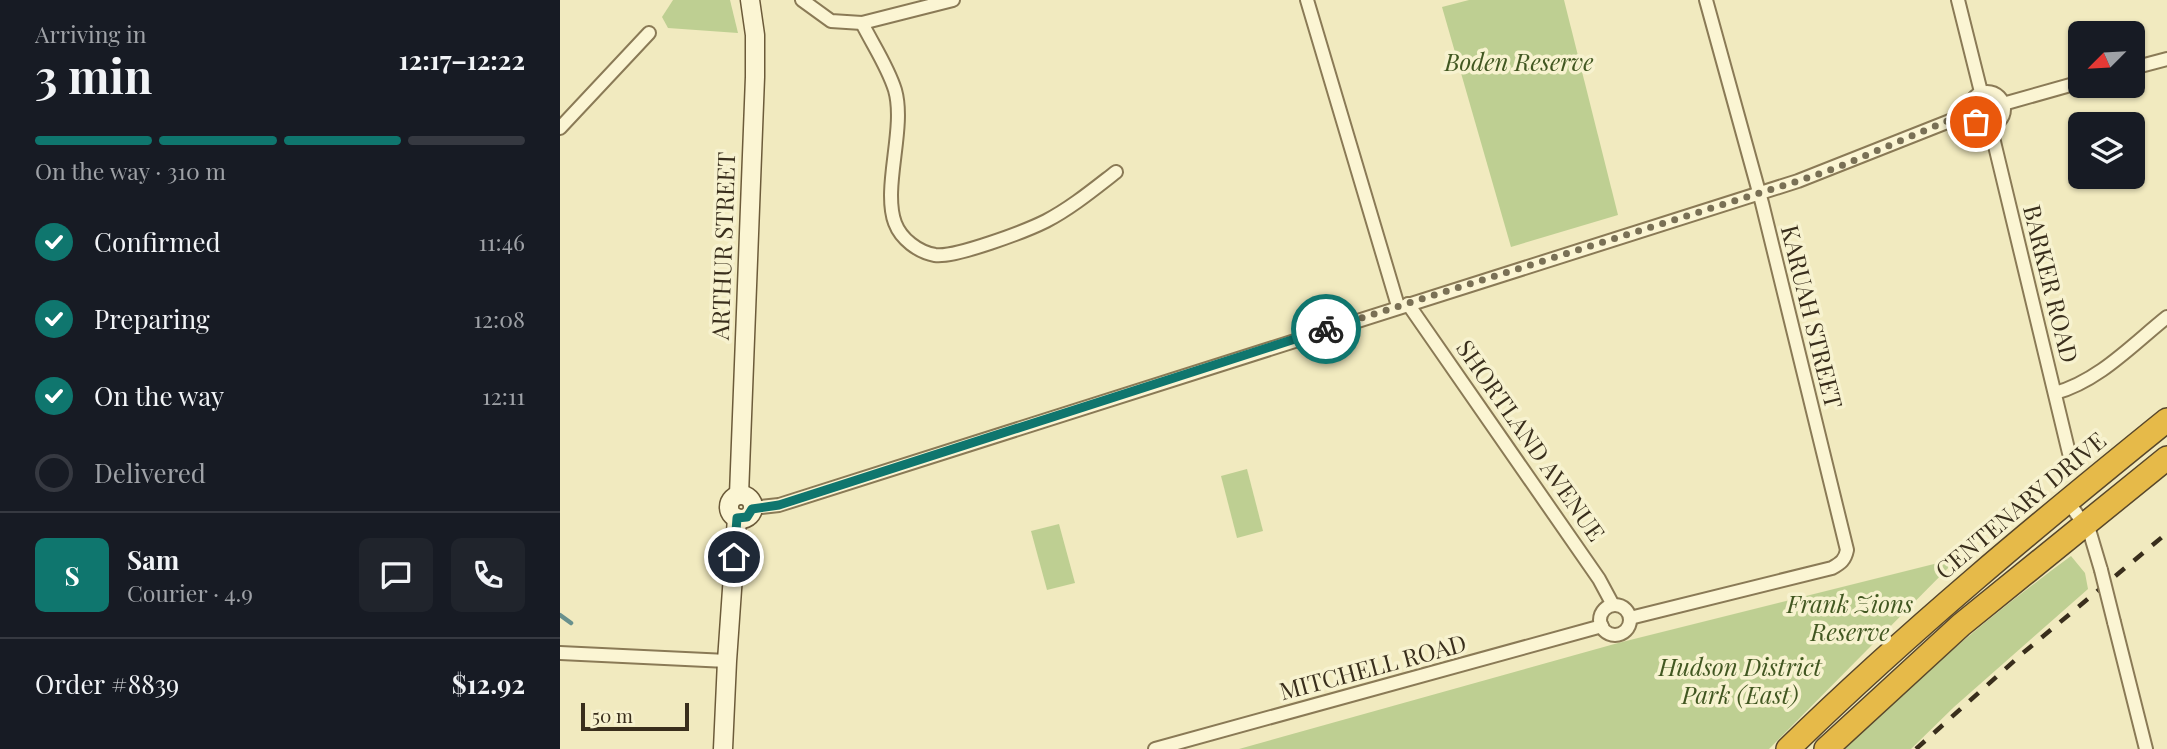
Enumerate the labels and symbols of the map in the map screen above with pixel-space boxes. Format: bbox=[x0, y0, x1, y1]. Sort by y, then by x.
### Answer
north arrow bbox=[2068, 21, 2146, 98]
park label: Boden Reserve bbox=[1443, 45, 1594, 77]
pin bbox=[1946, 92, 2006, 152]
street label: ARTHUR STREET bbox=[703, 151, 741, 342]
street label: BARKER ROAD bbox=[2017, 201, 2087, 366]
street label: KARUAH STREET bbox=[1775, 222, 1851, 412]
courier bbox=[1291, 294, 1361, 364]
street label: SHORTLAND AVENUE bbox=[1450, 333, 1613, 547]
street label: CENTENARY DRIVE bbox=[1928, 424, 2112, 585]
pin bbox=[704, 527, 764, 587]
park label: Frank Zions Reserve bbox=[1786, 587, 1913, 647]
street label: MITCHELL ROAD bbox=[1275, 626, 1470, 706]
park label: Hudson District Park (East) bbox=[1657, 650, 1823, 710]
scale bar bbox=[581, 700, 690, 732]

